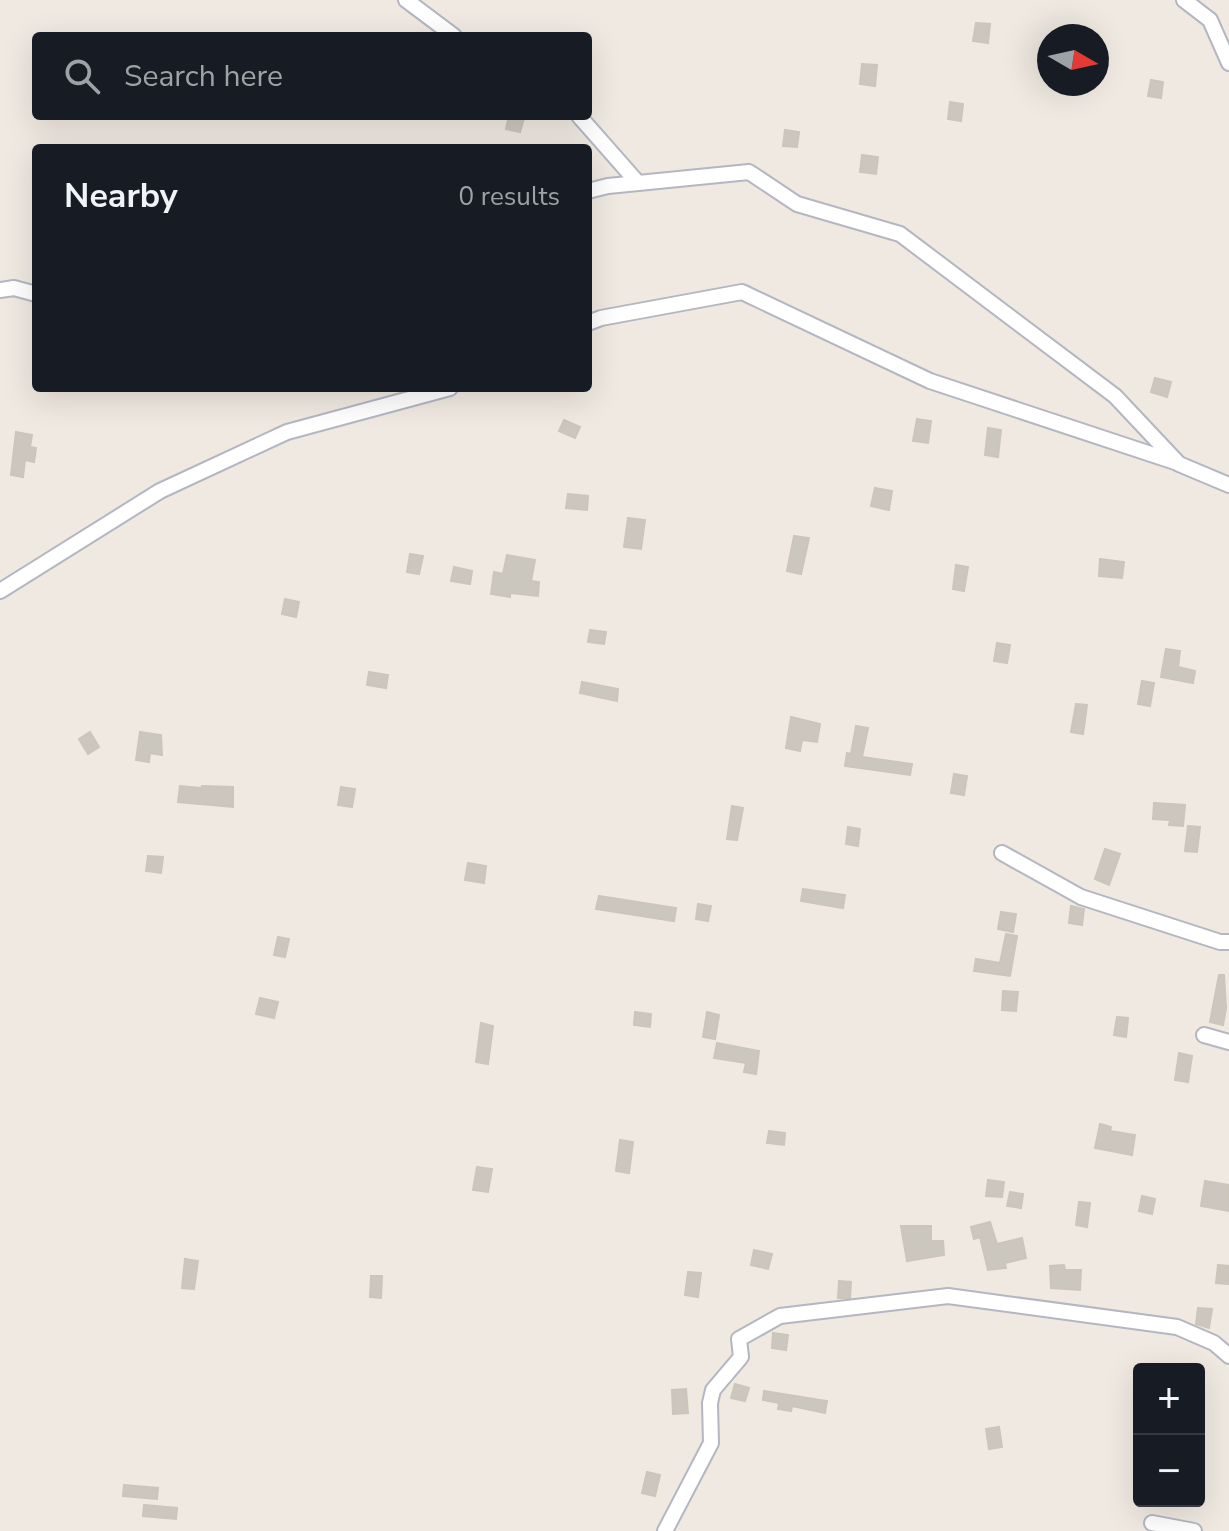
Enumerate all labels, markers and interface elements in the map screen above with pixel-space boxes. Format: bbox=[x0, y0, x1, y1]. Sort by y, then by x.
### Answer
north arrow bbox=[1037, 24, 1109, 96]
search box bbox=[32, 32, 592, 120]
icon: search bbox=[60, 54, 104, 98]
text: Search here bbox=[124, 56, 283, 97]
text: Nearby bbox=[64, 173, 178, 219]
text: 0 results bbox=[459, 179, 560, 214]
map controls bbox=[1133, 1363, 1205, 1507]
button: + bbox=[1133, 1363, 1205, 1435]
button: − bbox=[1133, 1435, 1205, 1507]

